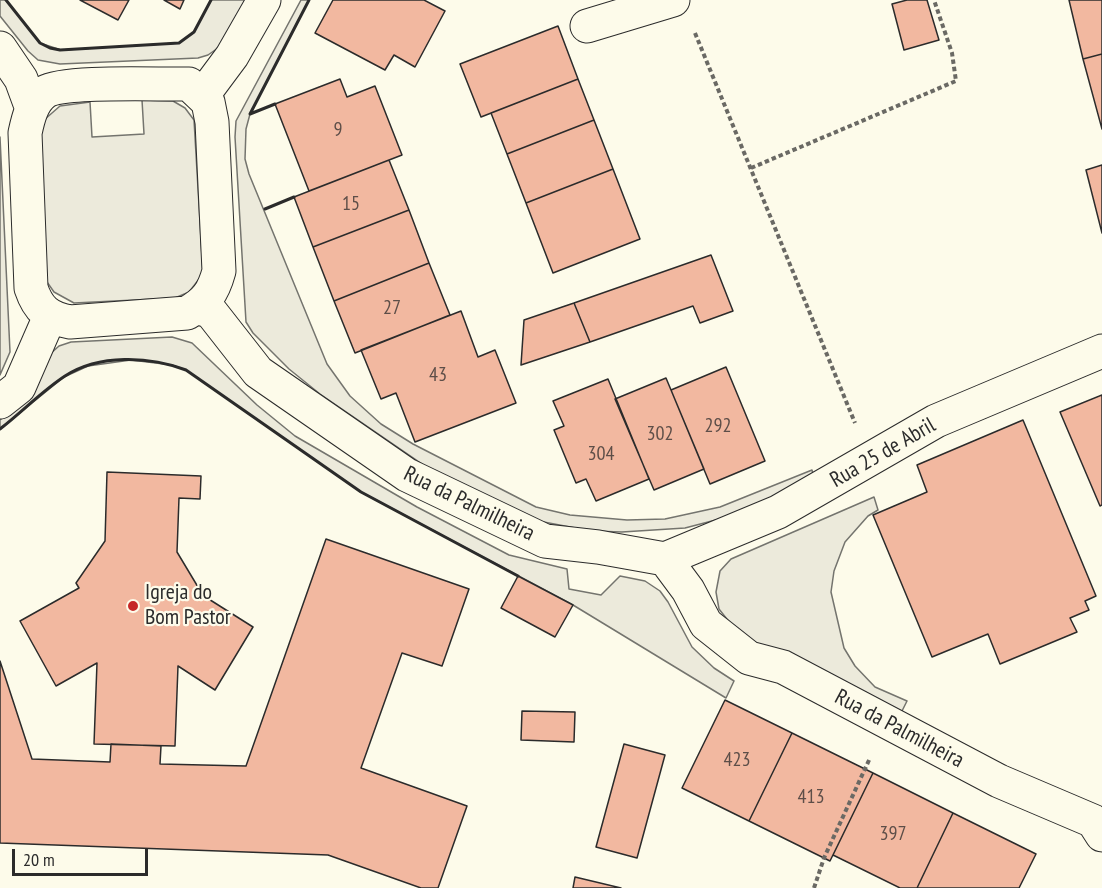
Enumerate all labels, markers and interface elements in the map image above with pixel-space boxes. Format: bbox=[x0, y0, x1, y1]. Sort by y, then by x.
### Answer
house number: 9 bbox=[334, 118, 342, 142]
house number: 15 bbox=[342, 192, 360, 216]
house number: 27 bbox=[383, 296, 401, 320]
house number: 43 bbox=[429, 363, 447, 387]
street label: Rua 25 de Abril bbox=[826, 412, 940, 494]
house number: 292 bbox=[705, 414, 731, 438]
house number: 302 bbox=[647, 422, 673, 446]
house number: 304 bbox=[588, 442, 614, 466]
street label: Rua da Palmilheira bbox=[399, 461, 539, 547]
place label: Igreja do Bom Pastor bbox=[145, 580, 231, 632]
marker: Igreja do Bom Pastor bbox=[126, 599, 140, 613]
street label: Rua da Palmilheira bbox=[830, 684, 968, 774]
house number: 423 bbox=[724, 748, 750, 772]
house number: 413 bbox=[798, 785, 824, 809]
house number: 397 bbox=[880, 822, 906, 846]
scale bar bbox=[15, 837, 152, 875]
text: 20 m bbox=[23, 848, 55, 871]

